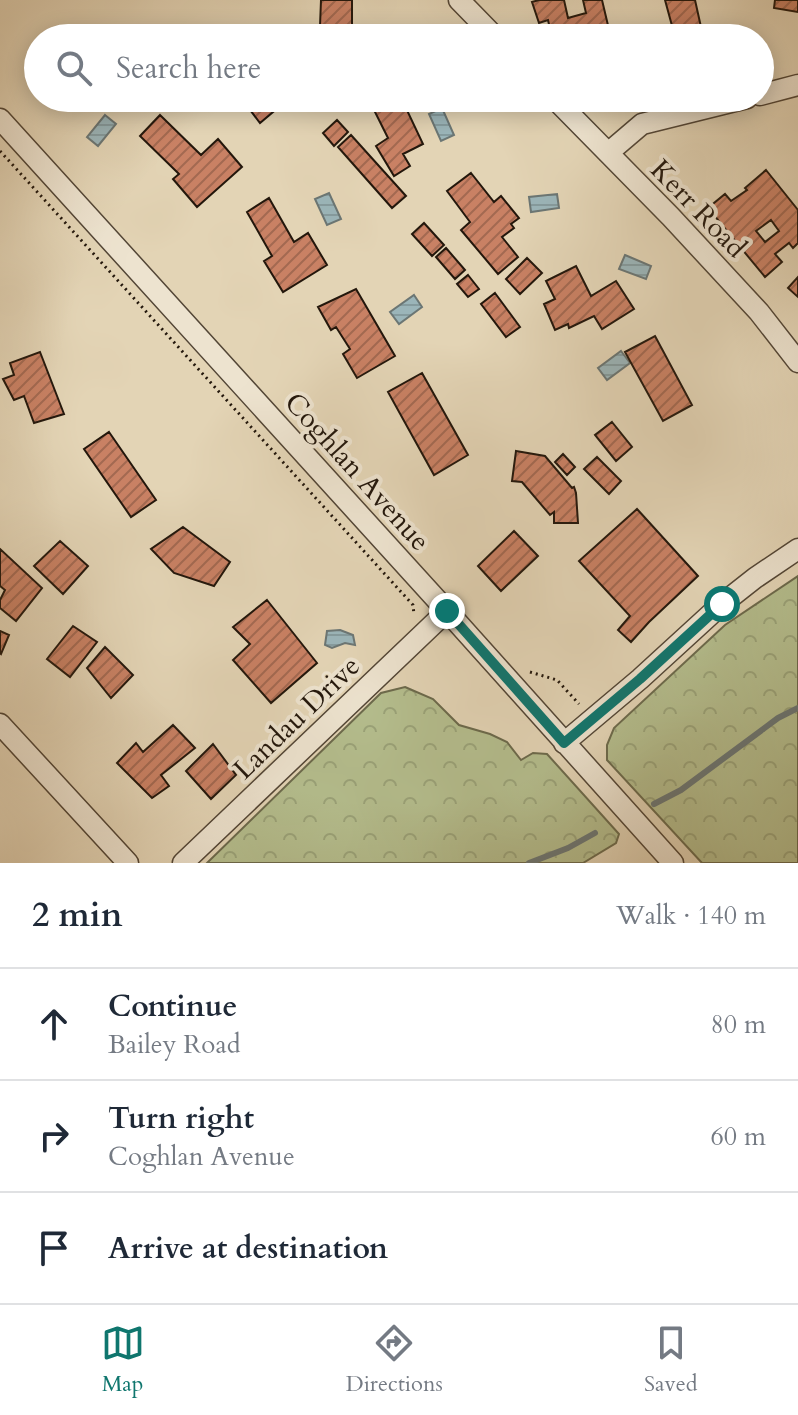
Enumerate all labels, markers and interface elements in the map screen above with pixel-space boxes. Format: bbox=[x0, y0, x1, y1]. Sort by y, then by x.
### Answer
search box bbox=[24, 24, 774, 112]
icon: search bbox=[52, 46, 96, 90]
text: Search here bbox=[116, 48, 261, 89]
street label: Kerr Road bbox=[642, 151, 755, 266]
street label: Coghlan Avenue bbox=[276, 384, 439, 559]
route start bbox=[704, 586, 740, 622]
route end bbox=[429, 593, 465, 629]
street label: Landau Drive bbox=[225, 648, 368, 788]
text: 2 min bbox=[32, 892, 123, 938]
text: Walk · 140 m bbox=[616, 898, 766, 933]
text: Continue bbox=[108, 986, 237, 1027]
icon: ahead bbox=[32, 1002, 76, 1046]
text: 80 m bbox=[710, 1007, 766, 1042]
text: Bailey Road bbox=[108, 1027, 241, 1062]
text: Turn right bbox=[108, 1098, 254, 1139]
icon: right bbox=[32, 1114, 76, 1158]
text: 60 m bbox=[710, 1119, 766, 1154]
text: Coghlan Avenue bbox=[108, 1139, 295, 1174]
icon: arrive bbox=[32, 1226, 76, 1270]
text: Arrive at destination bbox=[108, 1228, 388, 1269]
tab: Map bbox=[101, 1321, 145, 1399]
tab: Directions bbox=[346, 1321, 443, 1399]
tab: Saved bbox=[644, 1321, 697, 1399]

